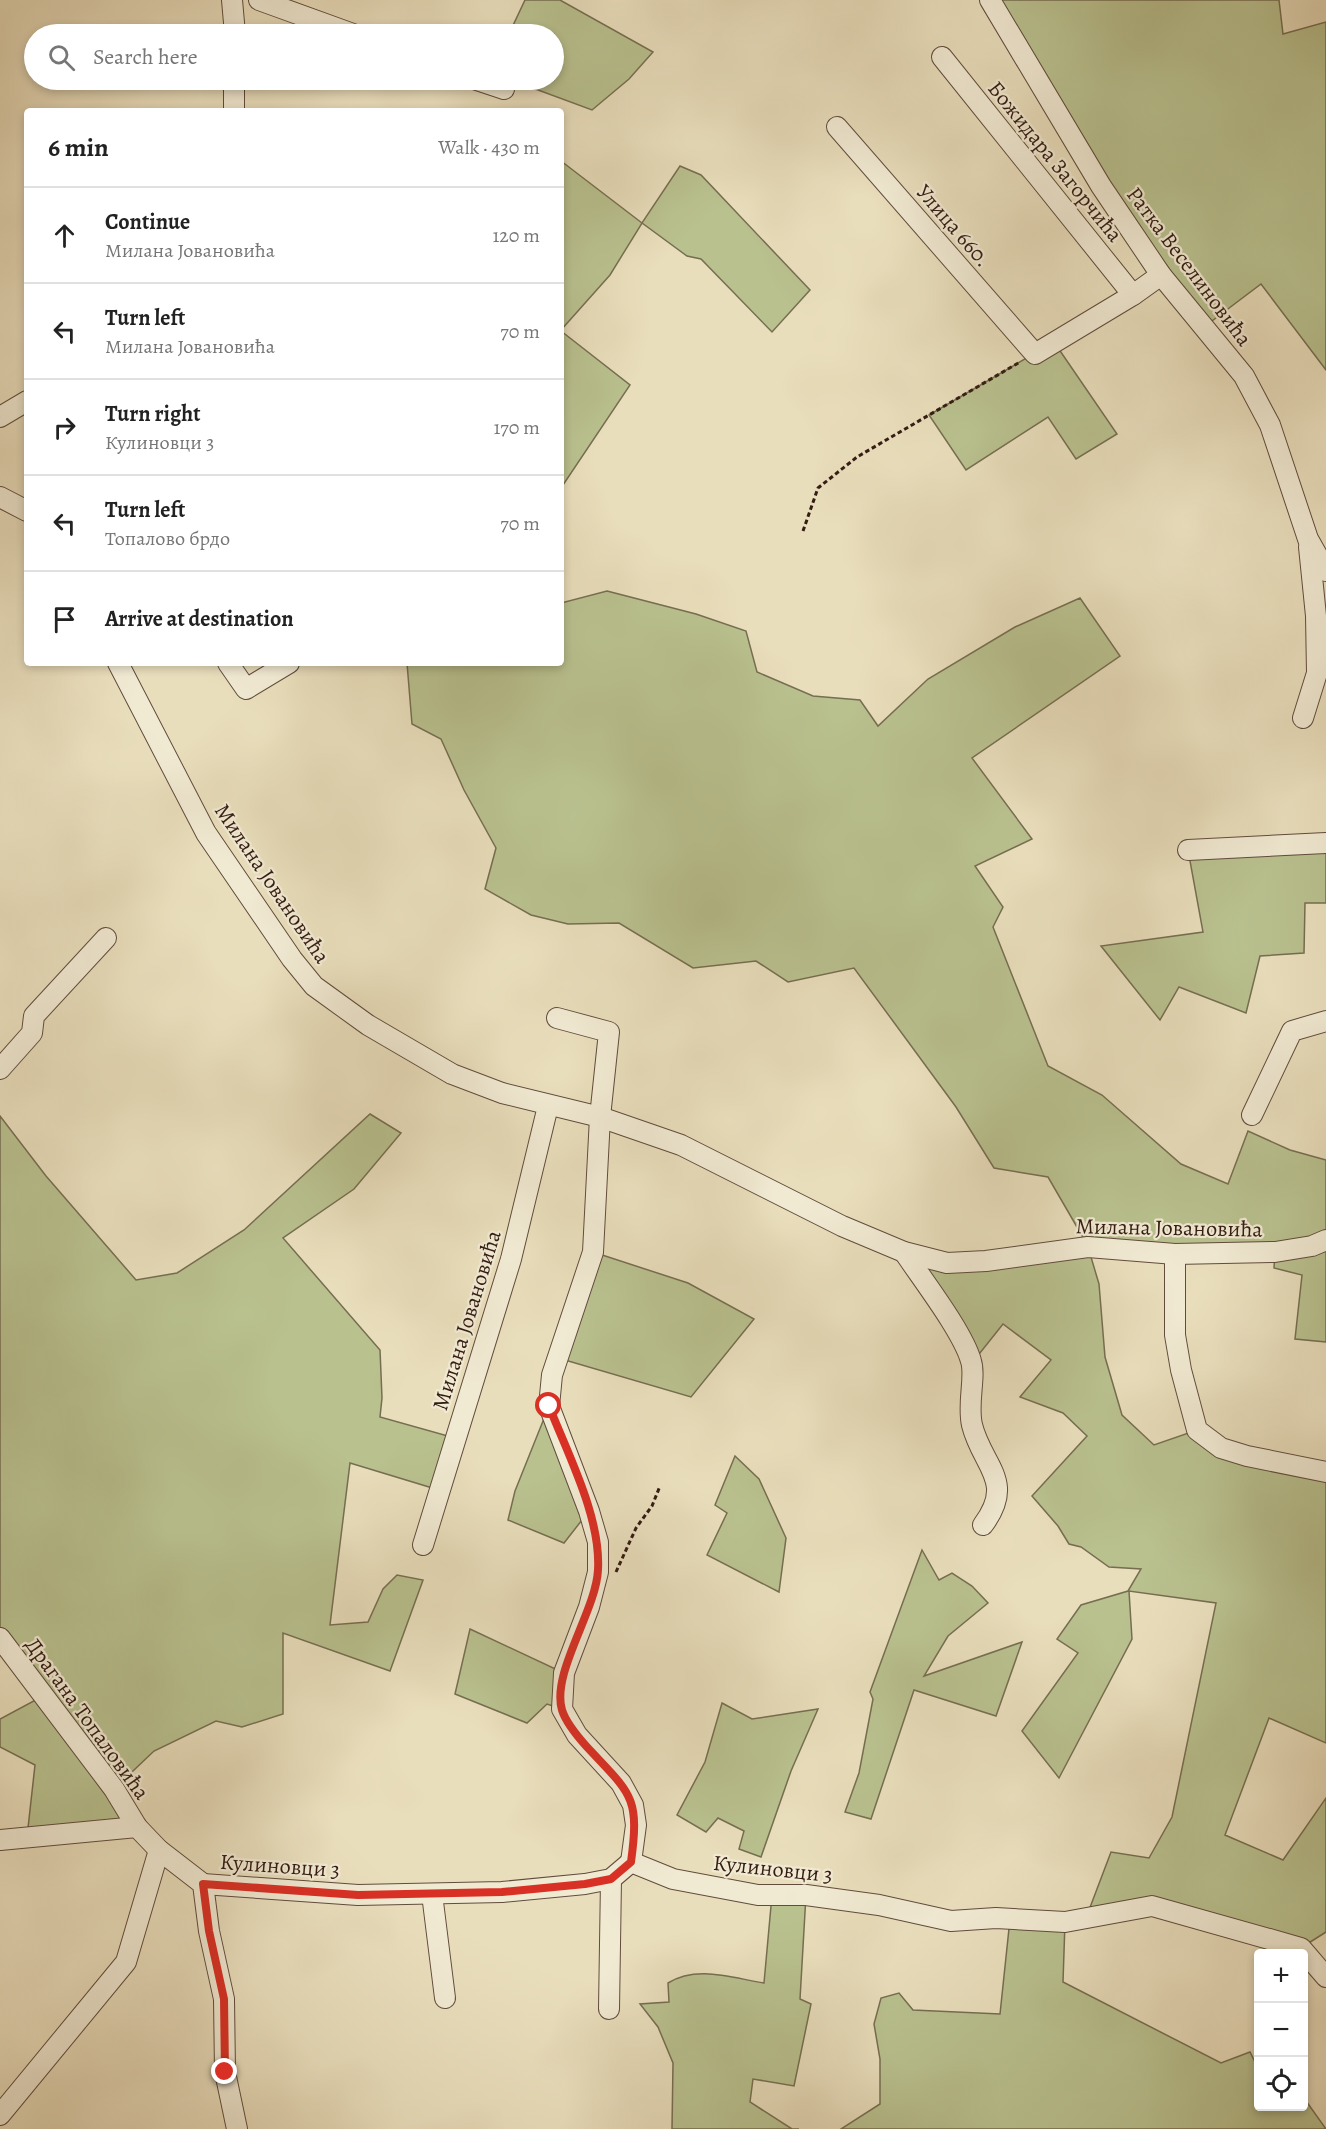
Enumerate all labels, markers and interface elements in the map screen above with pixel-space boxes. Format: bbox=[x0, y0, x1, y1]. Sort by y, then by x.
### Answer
search box bbox=[24, 24, 564, 90]
icon: search bbox=[45, 41, 78, 74]
text: Search here bbox=[93, 42, 198, 72]
street label: Божидара Загорчића bbox=[981, 75, 1130, 249]
text: 6 min bbox=[48, 130, 109, 165]
text: Walk · 430 m bbox=[438, 134, 540, 161]
street label: Улица 660. bbox=[909, 178, 998, 274]
street label: Ратка Веселиновића bbox=[1119, 181, 1260, 353]
text: Continue bbox=[105, 207, 190, 237]
icon: ahead bbox=[48, 219, 81, 252]
text: 120 m bbox=[492, 222, 540, 249]
text: Милана Јовановића bbox=[105, 237, 275, 264]
text: Turn left bbox=[105, 303, 185, 333]
icon: left bbox=[48, 315, 81, 348]
text: 70 m bbox=[500, 318, 540, 345]
text: Милана Јовановића bbox=[105, 333, 275, 360]
text: Turn right bbox=[105, 399, 201, 429]
icon: right bbox=[48, 411, 81, 444]
text: 170 m bbox=[494, 414, 540, 441]
text: Кулиновци 3 bbox=[105, 429, 214, 456]
text: Turn left bbox=[105, 495, 185, 525]
icon: left bbox=[48, 507, 81, 540]
text: 70 m bbox=[500, 510, 540, 537]
text: Топалово брдо bbox=[105, 525, 230, 552]
icon: arrive bbox=[48, 603, 81, 636]
text: Arrive at destination bbox=[105, 604, 294, 634]
street label: Милана Јовановића bbox=[207, 798, 337, 970]
street label: Милана Јовановића bbox=[1075, 1211, 1264, 1245]
street label: Милана Јовановића bbox=[425, 1226, 509, 1414]
route start bbox=[535, 1392, 561, 1418]
street label: Драгана Топаловића bbox=[18, 1631, 157, 1807]
street label: Кулиновци 3 bbox=[219, 1847, 341, 1885]
street label: Кулиновци 3 bbox=[712, 1848, 834, 1890]
map controls bbox=[1254, 1949, 1308, 2111]
button: + bbox=[1254, 1949, 1308, 2003]
button: − bbox=[1254, 2003, 1308, 2057]
button: locate bbox=[1254, 2057, 1308, 2111]
route end bbox=[211, 2058, 237, 2084]

